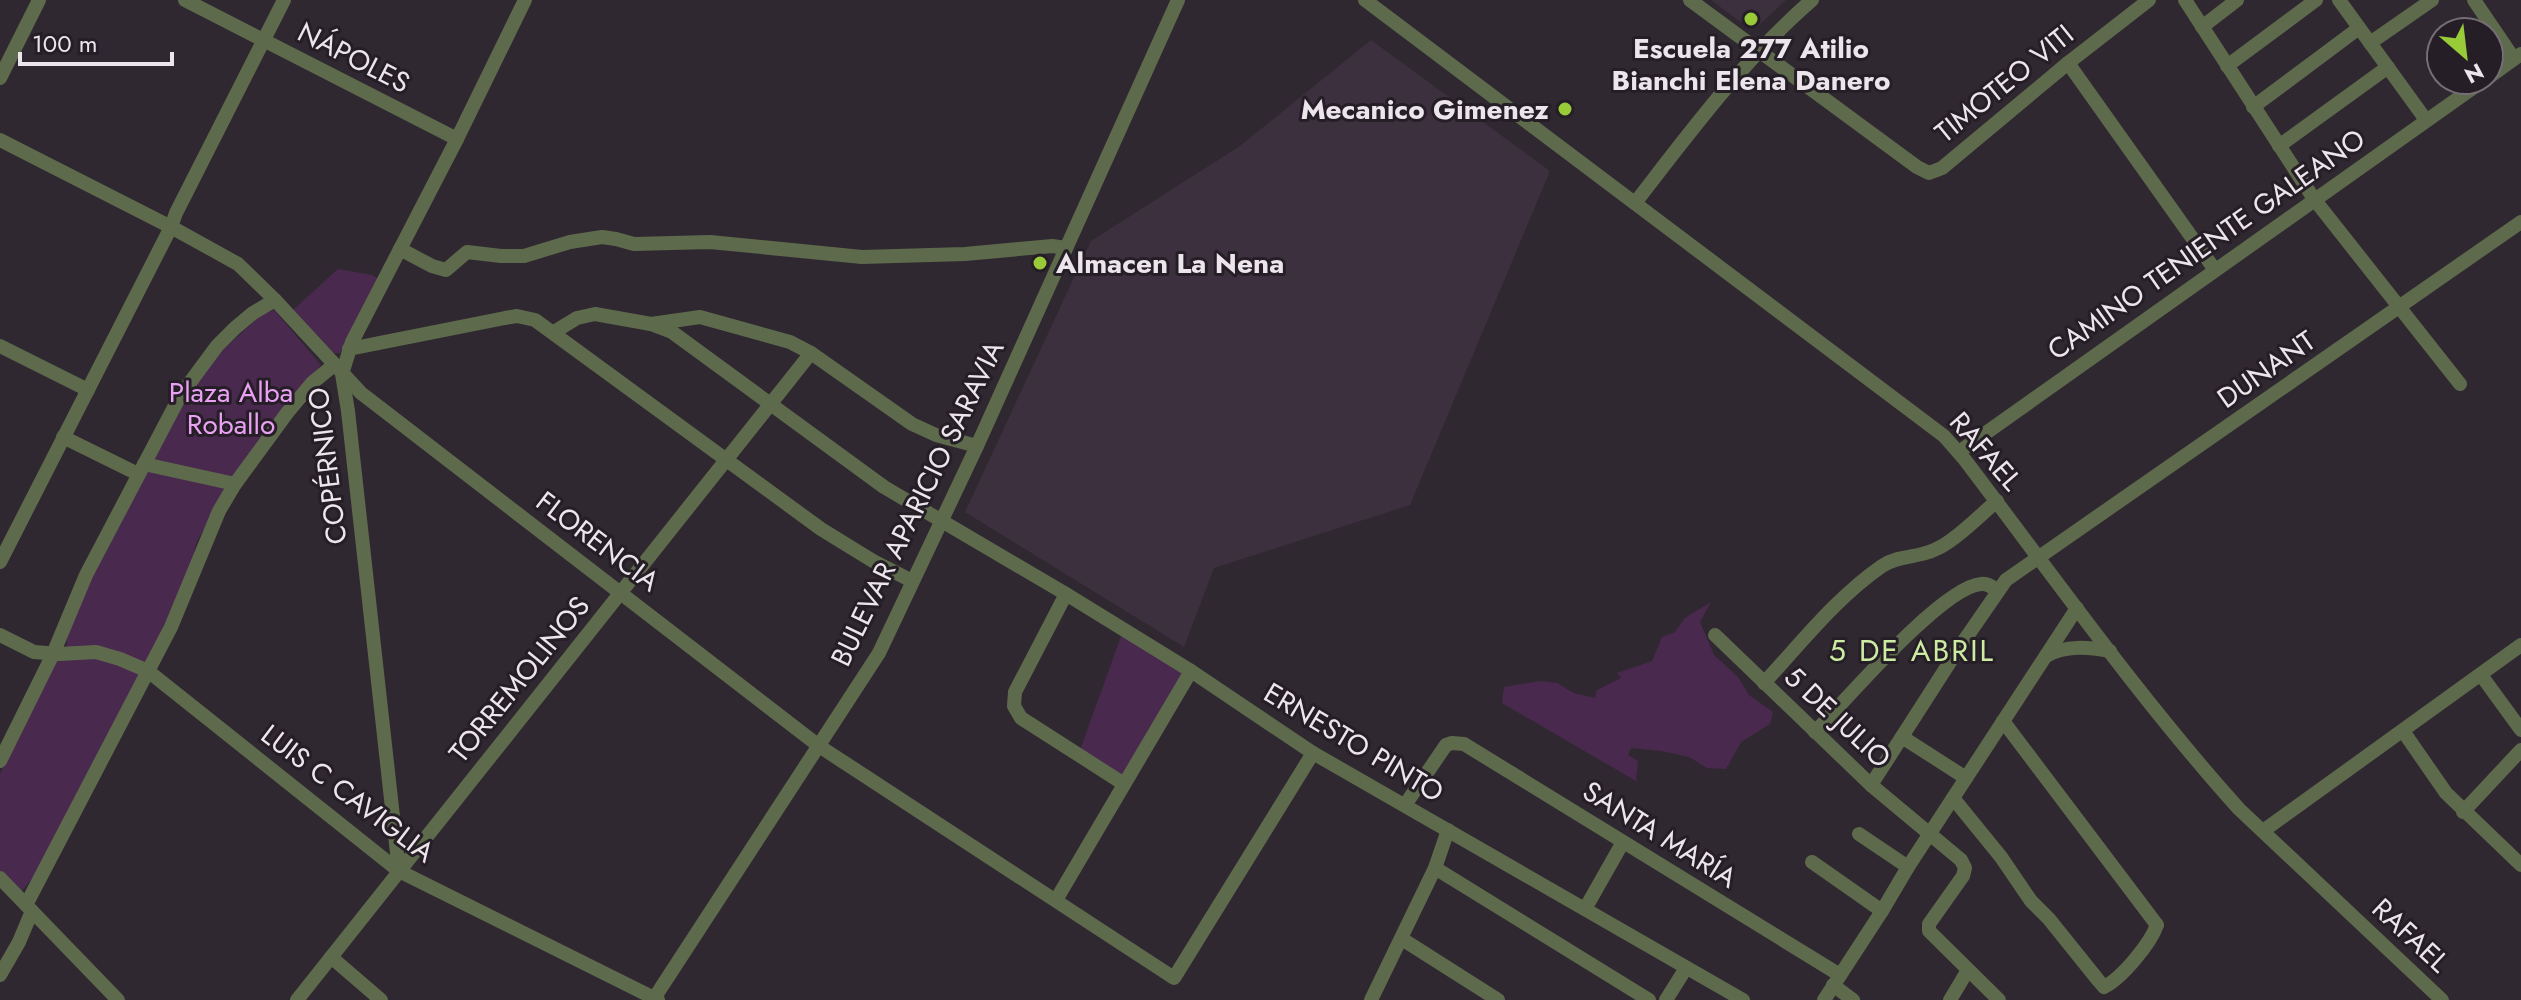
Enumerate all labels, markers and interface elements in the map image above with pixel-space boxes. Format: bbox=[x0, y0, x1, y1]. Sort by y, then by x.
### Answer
marker: Escuela 277 Atilio Bianchi Elena Danero bbox=[1742, 10, 1760, 28]
street label: NÁPOLES bbox=[291, 12, 417, 103]
street label: TIMOTEO VITI bbox=[1926, 15, 2083, 152]
scale bar bbox=[20, 16, 172, 66]
north arrow bbox=[2425, 16, 2505, 96]
text: 100 m bbox=[32, 26, 98, 61]
place label: Escuela 277 Atilio Bianchi Elena Danero bbox=[1612, 28, 1890, 101]
text: N bbox=[2459, 55, 2490, 92]
place label: Mecanico Gimenez bbox=[1301, 89, 1549, 130]
marker: Mecanico Gimenez bbox=[1556, 100, 1574, 118]
street label: CAMINO TENIENTE GALEANO bbox=[2039, 119, 2373, 370]
place label: Almacen La Nena bbox=[1055, 243, 1284, 284]
marker: Almacen La Nena bbox=[1031, 254, 1049, 272]
street label: DUNANT bbox=[2209, 321, 2324, 418]
street label: BULEVAR APARICIO SARAVIA bbox=[821, 333, 1015, 673]
park label: Plaza Alba Roballo bbox=[169, 372, 293, 445]
street label: COPÉRNICO bbox=[298, 385, 357, 547]
street label: RAFAEL bbox=[1940, 403, 2032, 500]
street label: FLORENCIA bbox=[527, 481, 668, 602]
street label: TORREMOLINOS bbox=[439, 587, 599, 771]
district label: 5 DE ABRIL bbox=[1829, 629, 1995, 672]
street label: 5 DE JULIO bbox=[1775, 657, 1900, 778]
street label: ERNESTO PINTO bbox=[1256, 672, 1451, 812]
street label: LUIS C CAVIGLIA bbox=[252, 715, 443, 873]
street label: SANTA MARÍA bbox=[1575, 771, 1745, 898]
street label: RAFAEL bbox=[2363, 889, 2459, 982]

